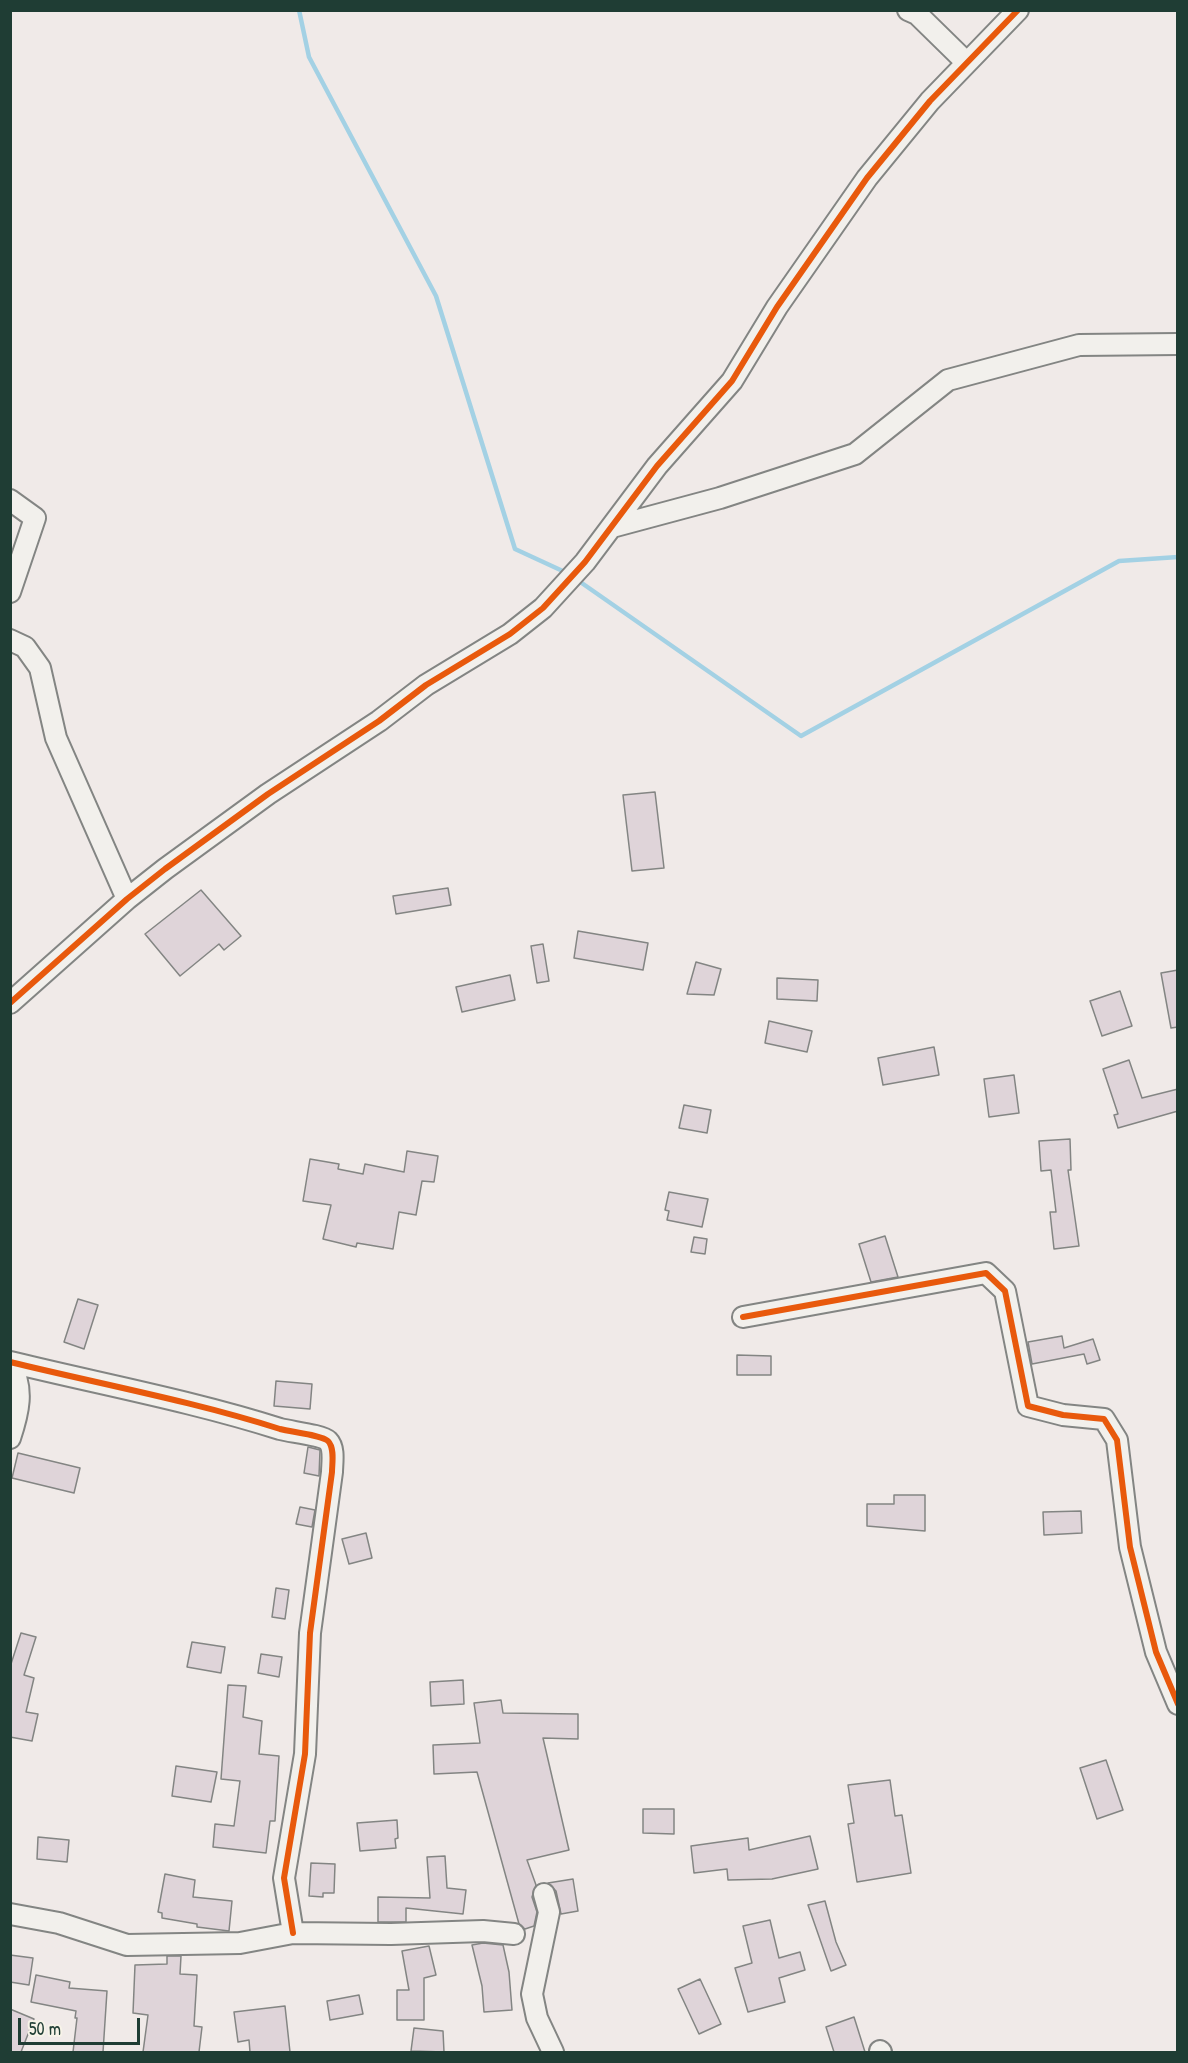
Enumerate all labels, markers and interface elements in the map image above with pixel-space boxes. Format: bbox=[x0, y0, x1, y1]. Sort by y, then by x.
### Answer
scale bar bbox=[21, 2006, 142, 2044]
text: 50 m bbox=[29, 2016, 61, 2041]

